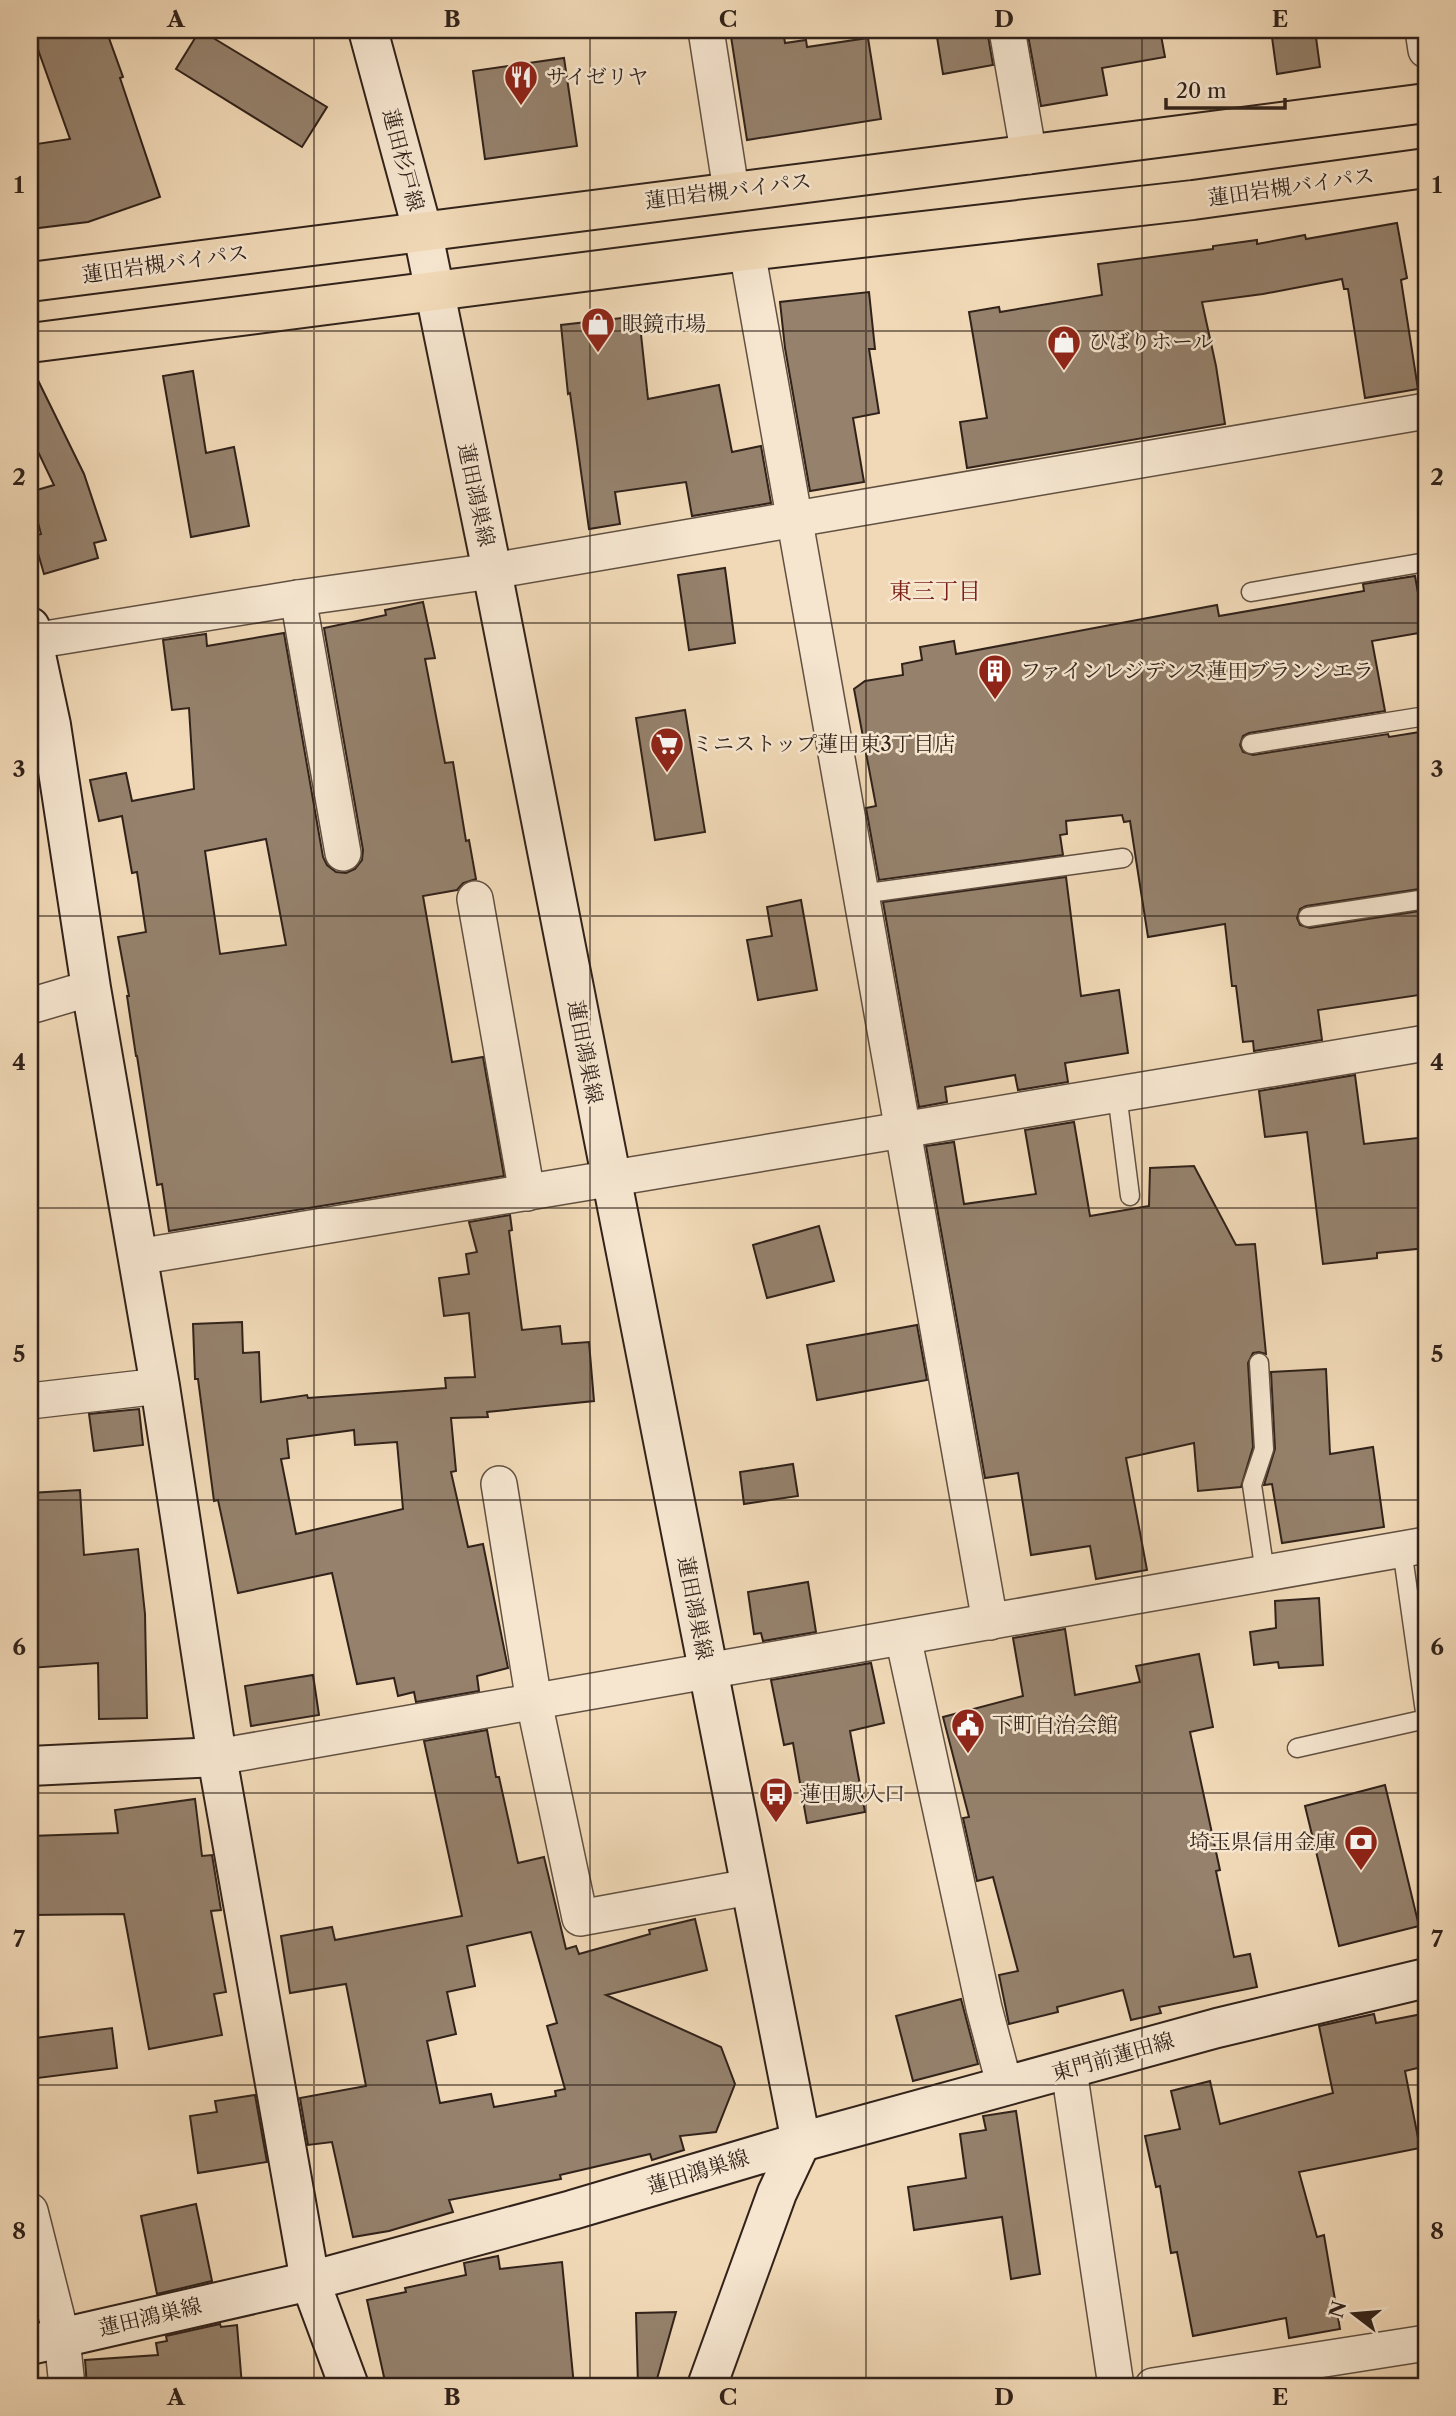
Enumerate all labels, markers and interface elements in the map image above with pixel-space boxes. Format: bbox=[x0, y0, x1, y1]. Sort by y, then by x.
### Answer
text: A bbox=[166, 5, 186, 33]
text: B bbox=[443, 5, 461, 33]
text: C bbox=[719, 5, 737, 33]
text: D bbox=[994, 5, 1014, 33]
text: E bbox=[1272, 5, 1288, 33]
restaurant icon: サイゼリヤ bbox=[502, 58, 540, 107]
place label: サイゼリヤ bbox=[546, 64, 648, 89]
scale bar bbox=[1166, 66, 1284, 110]
text: 20 m bbox=[1176, 78, 1227, 103]
street label: 蓮田杉戸線 bbox=[378, 106, 429, 214]
street label: 蓮田岩槻バイパス bbox=[1206, 162, 1376, 211]
street label: 蓮田岩槻バイパス bbox=[643, 168, 813, 213]
text: 1 bbox=[14, 171, 25, 199]
text: 1 bbox=[1432, 171, 1443, 199]
street label: 蓮田岩槻バイパス bbox=[80, 239, 250, 288]
shop icon: 眼鏡市場 bbox=[579, 305, 617, 354]
place label: 眼鏡市場 bbox=[622, 311, 706, 336]
shop icon: ひばりホール bbox=[1045, 323, 1083, 372]
place label: ひばりホール bbox=[1088, 329, 1214, 354]
street label: 蓮田鴻巣線 bbox=[453, 441, 500, 549]
text: 2 bbox=[12, 463, 26, 491]
text: 2 bbox=[1430, 463, 1444, 491]
district label: 東三丁目 bbox=[889, 577, 981, 605]
building icon: ファインレジデンス蓮田ブランシエラ bbox=[976, 652, 1014, 701]
place label: ファインレジデンス蓮田ブランシエラ bbox=[1020, 658, 1374, 683]
supermarket icon: ミニストップ蓮田東3丁目店 bbox=[648, 725, 686, 774]
place label: ミニストップ蓮田東3丁目店 bbox=[692, 731, 955, 756]
text: 3 bbox=[13, 755, 26, 783]
text: 3 bbox=[1431, 755, 1444, 783]
street label: 蓮田鴻巣線 bbox=[563, 998, 608, 1106]
text: 4 bbox=[12, 1048, 26, 1076]
text: 4 bbox=[1430, 1048, 1444, 1076]
text: 5 bbox=[13, 1340, 25, 1368]
text: 5 bbox=[1431, 1340, 1443, 1368]
street label: 蓮田鴻巣線 bbox=[673, 1554, 718, 1662]
text: 6 bbox=[12, 1633, 26, 1661]
text: 6 bbox=[1430, 1633, 1444, 1661]
public building icon: 下町自治会館 bbox=[949, 1706, 987, 1755]
place label: 下町自治会館 bbox=[992, 1712, 1118, 1737]
bus stop icon: 蓮田駅入口 bbox=[757, 1775, 795, 1824]
place label: 蓮田駅入口 bbox=[800, 1781, 905, 1806]
bank icon: 埼玉県信用金庫 bbox=[1342, 1823, 1380, 1872]
place label: 埼玉県信用金庫 bbox=[1189, 1829, 1336, 1854]
text: 7 bbox=[13, 1925, 25, 1953]
text: 7 bbox=[1431, 1925, 1443, 1953]
street label: 東門前蓮田線 bbox=[1049, 2027, 1177, 2086]
street label: 蓮田鴻巣線 bbox=[644, 2144, 752, 2199]
text: 8 bbox=[12, 2217, 26, 2245]
text: 8 bbox=[1430, 2217, 1444, 2245]
north arrow bbox=[1320, 2280, 1390, 2350]
street label: 蓮田鴻巣線 bbox=[96, 2293, 204, 2341]
text: N bbox=[1325, 2298, 1351, 2321]
text: A bbox=[166, 2383, 186, 2411]
text: B bbox=[443, 2383, 461, 2411]
text: C bbox=[719, 2383, 737, 2411]
text: D bbox=[994, 2383, 1014, 2411]
text: E bbox=[1272, 2383, 1288, 2411]

